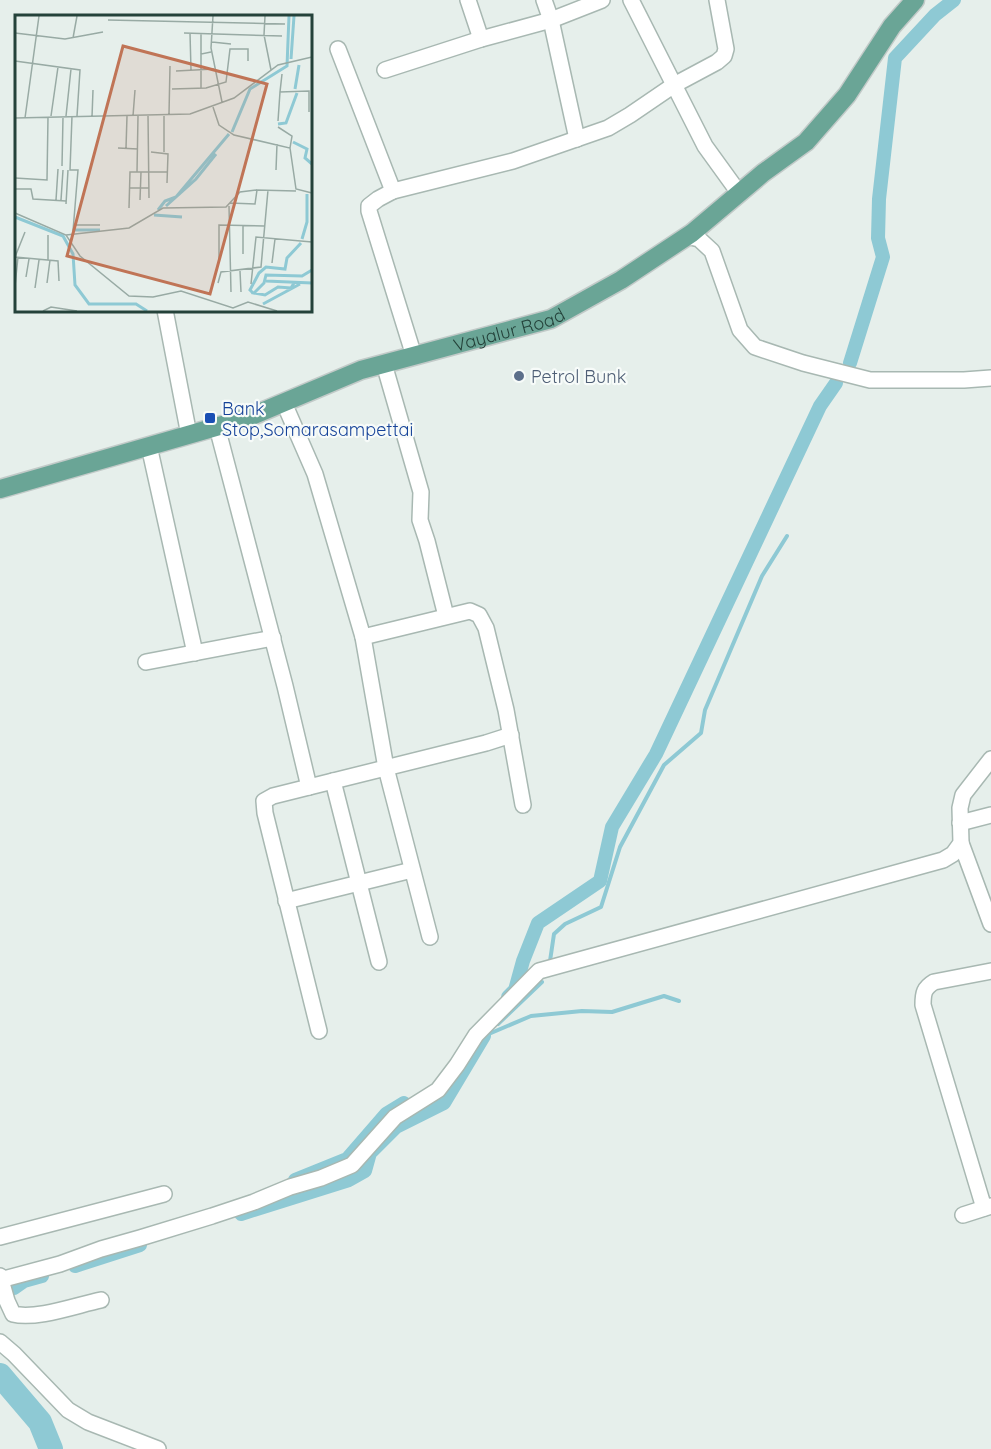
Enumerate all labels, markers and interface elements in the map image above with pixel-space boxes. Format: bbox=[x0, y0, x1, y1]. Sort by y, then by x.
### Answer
inset map bbox=[15, 15, 312, 312]
street label: Vayalur Road bbox=[451, 302, 569, 356]
place label: Petrol Bunk bbox=[531, 365, 626, 388]
marker: Petrol Bunk bbox=[512, 369, 526, 383]
place label: Bank Stop,Somarasampettai bbox=[222, 397, 413, 441]
marker: Bank Stop,Somarasampettai bbox=[203, 411, 217, 425]

